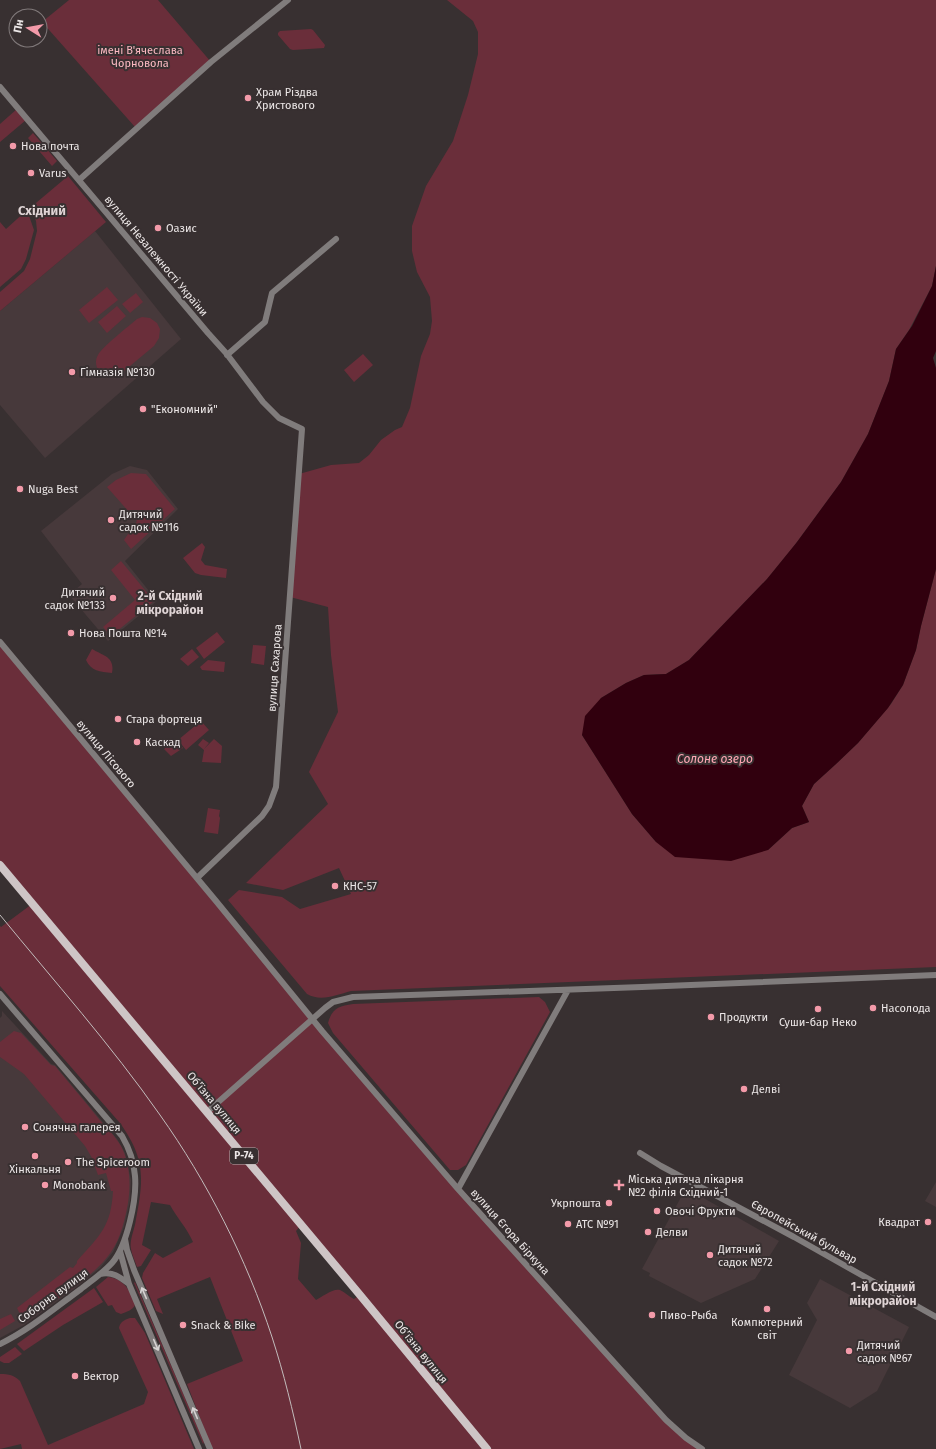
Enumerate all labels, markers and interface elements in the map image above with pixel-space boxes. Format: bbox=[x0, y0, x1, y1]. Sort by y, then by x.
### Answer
north arrow bbox=[8, 8, 48, 48]
text: Пн bbox=[11, 18, 26, 34]
park label: імені В'ячеслава Чорновола bbox=[97, 44, 183, 70]
place label: Храм Різдва Христового bbox=[256, 86, 318, 112]
marker: Храм Різдва Христового bbox=[243, 93, 253, 103]
place label: Нова почта bbox=[21, 140, 79, 153]
marker: Нова почта bbox=[8, 141, 18, 151]
place label: Varus bbox=[39, 167, 66, 180]
marker: Varus bbox=[26, 168, 36, 178]
street label: вулиця Незалежності України bbox=[102, 193, 210, 319]
district label: Східний bbox=[18, 203, 66, 218]
place label: Оазис bbox=[166, 222, 197, 235]
marker: Оазис bbox=[153, 223, 163, 233]
place label: Гімназія №130 bbox=[80, 366, 155, 379]
marker: Гімназія №130 bbox=[67, 367, 77, 377]
place label: "Економний" bbox=[151, 403, 218, 416]
marker: "Економний" bbox=[138, 404, 148, 414]
place label: Nuga Best bbox=[28, 483, 78, 496]
marker: Nuga Best bbox=[15, 484, 25, 494]
place label: Дитячий садок №116 bbox=[118, 508, 179, 534]
marker: Дитячий садок №116 bbox=[106, 515, 116, 525]
place label: Дитячий садок №133 bbox=[45, 586, 105, 612]
district label: 2-й Східний мікрорайон bbox=[137, 589, 203, 617]
marker: Дитячий садок №133 bbox=[108, 593, 118, 603]
street label: вулиця Сахарова bbox=[265, 624, 285, 712]
place label: Нова Пошта №14 bbox=[79, 627, 167, 640]
marker: Нова Пошта №14 bbox=[66, 628, 76, 638]
place label: Стара фортеця bbox=[126, 713, 202, 726]
marker: Стара фортеця bbox=[113, 714, 123, 724]
street label: вулиця Лісового bbox=[74, 717, 138, 791]
place label: Каскад bbox=[145, 736, 180, 749]
marker: Каскад bbox=[132, 737, 142, 747]
water label: Солоне озеро bbox=[677, 752, 753, 766]
place label: КНС-57 bbox=[343, 880, 377, 893]
marker: КНС-57 bbox=[330, 881, 340, 891]
place label: Насолода bbox=[881, 1002, 931, 1015]
marker: Насолода bbox=[868, 1003, 878, 1013]
marker: Суши-бар Неко bbox=[813, 1004, 823, 1014]
place label: Продукти bbox=[719, 1011, 768, 1024]
marker: Продукти bbox=[706, 1012, 716, 1022]
place label: Суши-бар Неко bbox=[779, 1016, 857, 1029]
street label: Обʼїзна вулиця bbox=[184, 1069, 244, 1137]
place label: Делві bbox=[751, 1083, 780, 1096]
marker: Делві bbox=[739, 1084, 749, 1094]
place label: Сонячна галерея bbox=[33, 1121, 121, 1134]
marker: Сонячна галерея bbox=[20, 1122, 30, 1132]
road number: Р-74 bbox=[230, 1148, 258, 1164]
marker: Хінкальня bbox=[30, 1151, 40, 1161]
place label: The Spiceroom bbox=[76, 1156, 150, 1169]
marker: The Spiceroom bbox=[63, 1157, 73, 1167]
place label: Хінкальня bbox=[9, 1163, 61, 1176]
place label: Міська дитяча лікарня №2 філія Східний-1 bbox=[628, 1173, 744, 1199]
place label: Monobank bbox=[53, 1179, 106, 1192]
marker: Міська дитяча лікарня №2 філія Східний-1 bbox=[613, 1179, 625, 1191]
marker: Monobank bbox=[40, 1180, 50, 1190]
street label: вулиця Єгора Біркуна bbox=[468, 1186, 552, 1278]
place label: Укрпошта bbox=[551, 1197, 601, 1210]
street label: Європейський бульвар bbox=[749, 1197, 859, 1267]
marker: Укрпошта bbox=[604, 1198, 614, 1208]
place label: Овочі Фрукти bbox=[665, 1205, 735, 1218]
marker: Овочі Фрукти bbox=[652, 1206, 662, 1216]
place label: Квадрат bbox=[878, 1216, 920, 1229]
marker: Квадрат bbox=[923, 1217, 933, 1227]
place label: АТС №91 bbox=[576, 1218, 619, 1231]
marker: АТС №91 bbox=[563, 1219, 573, 1229]
place label: Делви bbox=[655, 1226, 688, 1239]
marker: Делви bbox=[643, 1227, 653, 1237]
place label: Дитячий садок №72 bbox=[717, 1243, 773, 1269]
marker: Дитячий садок №72 bbox=[705, 1250, 715, 1260]
street label: Соборна вулиця bbox=[15, 1266, 91, 1326]
district label: 1-й Східний мікрорайон bbox=[850, 1280, 916, 1308]
one-way arrow bbox=[140, 1288, 148, 1300]
marker: Компютерний світ bbox=[762, 1304, 772, 1314]
place label: Пиво-Рыба bbox=[660, 1309, 718, 1322]
marker: Пиво-Рыба bbox=[647, 1310, 657, 1320]
place label: Компютерний світ bbox=[731, 1316, 803, 1342]
street label: Обʼїзна вулиця bbox=[392, 1318, 450, 1386]
place label: Snack & Bike bbox=[191, 1319, 255, 1332]
marker: Snack & Bike bbox=[178, 1320, 188, 1330]
one-way arrow bbox=[153, 1339, 160, 1351]
place label: Дитячий садок №67 bbox=[856, 1339, 912, 1365]
marker: Дитячий садок №67 bbox=[844, 1346, 854, 1356]
place label: Вектор bbox=[83, 1370, 119, 1383]
marker: Вектор bbox=[70, 1371, 80, 1381]
one-way arrow bbox=[190, 1407, 198, 1419]

